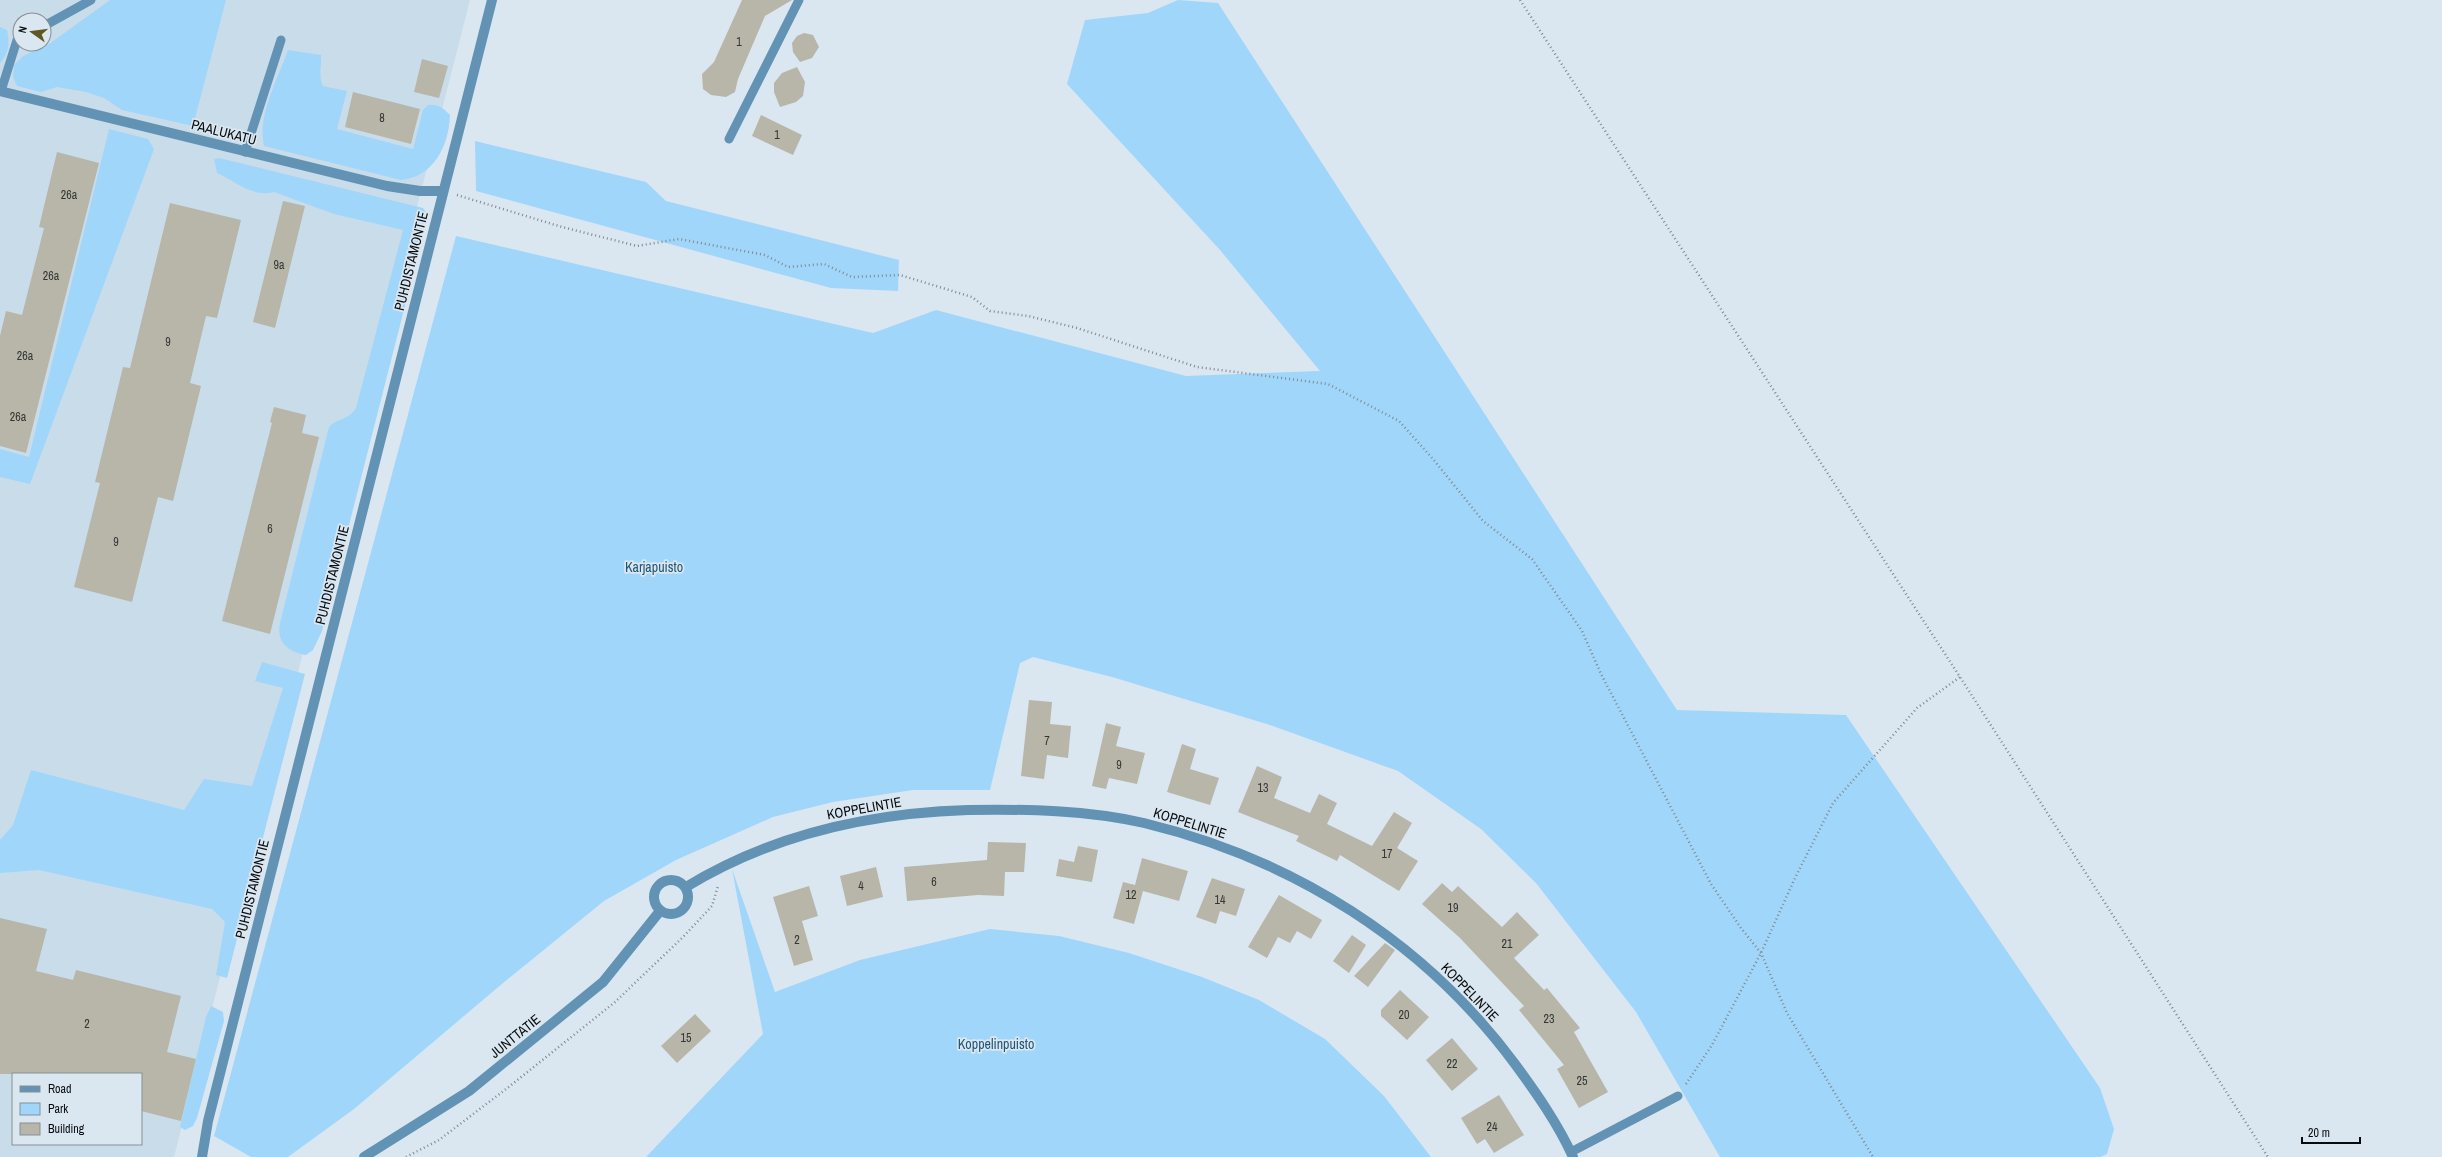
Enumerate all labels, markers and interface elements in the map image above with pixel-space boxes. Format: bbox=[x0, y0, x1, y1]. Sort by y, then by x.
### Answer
north arrow bbox=[12, 12, 52, 52]
text: N bbox=[15, 25, 30, 34]
house number: 1 bbox=[736, 34, 742, 50]
house number: 8 bbox=[379, 110, 385, 126]
street label: PAALUKATU bbox=[190, 115, 258, 149]
house number: 1 bbox=[774, 127, 780, 143]
house number: 26a bbox=[61, 187, 78, 203]
street label: PUHDISTAMONTIE bbox=[390, 209, 432, 313]
house number: 9a bbox=[274, 257, 285, 273]
house number: 26a bbox=[43, 268, 60, 284]
house number: 9 bbox=[165, 334, 171, 350]
house number: 26a bbox=[17, 348, 34, 364]
house number: 26a bbox=[10, 409, 27, 425]
house number: 6 bbox=[267, 521, 273, 537]
street label: PUHDISTAMONTIE bbox=[311, 523, 353, 627]
house number: 9 bbox=[113, 534, 119, 550]
park label: Karjapuisto bbox=[625, 558, 683, 576]
house number: 7 bbox=[1044, 733, 1050, 749]
house number: 9 bbox=[1116, 757, 1122, 773]
house number: 13 bbox=[1258, 780, 1268, 796]
street label: KOPPELINTIE bbox=[825, 793, 903, 823]
street label: KOPPELINTIE bbox=[1151, 803, 1229, 843]
street label: PUHDISTAMONTIE bbox=[231, 837, 273, 941]
house number: 17 bbox=[1382, 846, 1393, 862]
house number: 6 bbox=[931, 874, 937, 890]
house number: 4 bbox=[858, 878, 864, 894]
house number: 12 bbox=[1126, 887, 1136, 903]
house number: 14 bbox=[1215, 892, 1226, 908]
house number: 19 bbox=[1448, 900, 1458, 916]
house number: 2 bbox=[794, 932, 800, 948]
house number: 21 bbox=[1502, 936, 1513, 952]
street label: KOPPELINTIE bbox=[1437, 959, 1503, 1025]
house number: 20 bbox=[1399, 1007, 1409, 1023]
street label: JUNTTATIE bbox=[486, 1010, 544, 1062]
house number: 23 bbox=[1544, 1011, 1554, 1027]
house number: 2 bbox=[84, 1016, 90, 1032]
house number: 15 bbox=[681, 1030, 692, 1046]
park label: Koppelinpuisto bbox=[958, 1035, 1034, 1053]
house number: 22 bbox=[1447, 1056, 1457, 1072]
legend bbox=[12, 1073, 142, 1145]
house number: 25 bbox=[1577, 1073, 1588, 1089]
text: Road bbox=[48, 1081, 72, 1097]
text: Park bbox=[48, 1101, 68, 1117]
house number: 24 bbox=[1487, 1119, 1498, 1135]
scale bar bbox=[2302, 1119, 2360, 1145]
text: Building bbox=[48, 1121, 85, 1137]
text: 20 m bbox=[2308, 1125, 2330, 1141]

